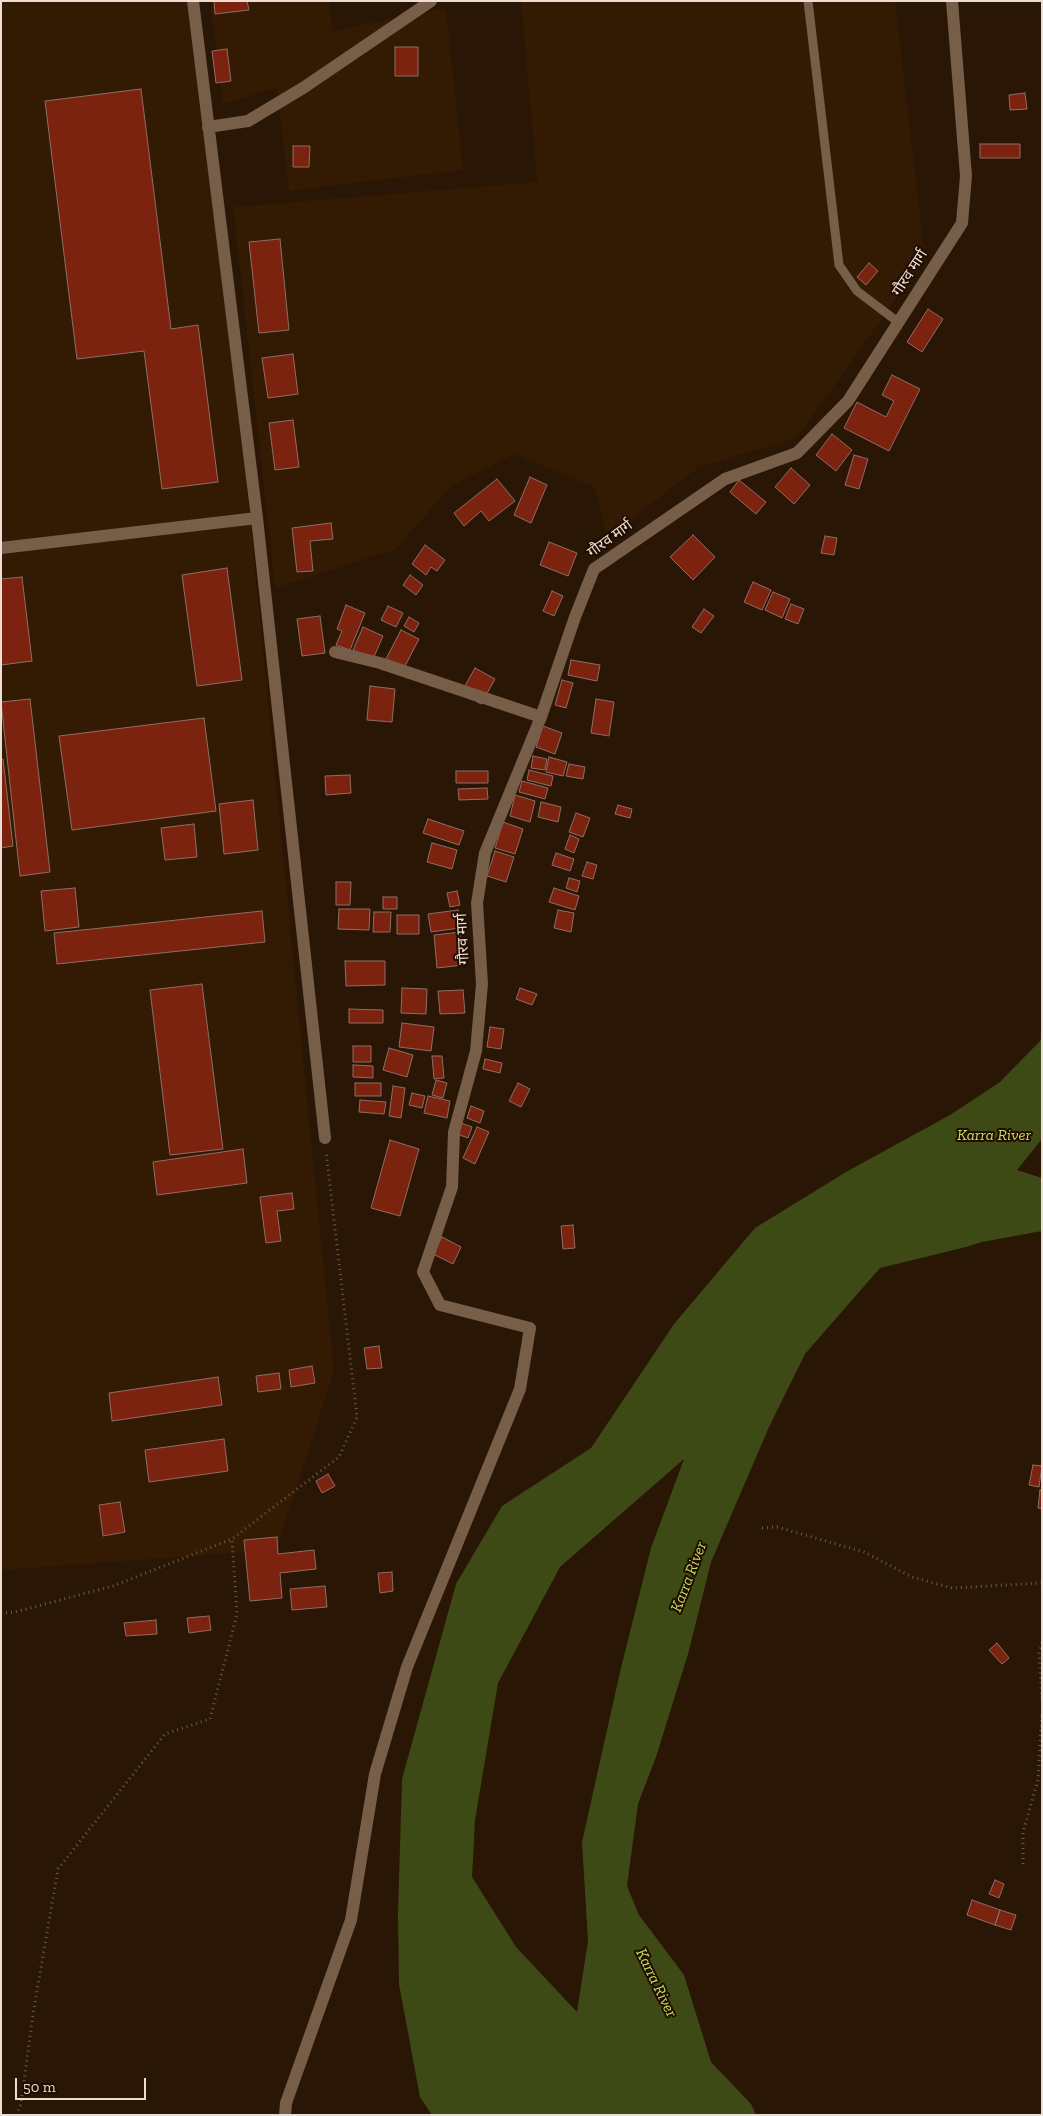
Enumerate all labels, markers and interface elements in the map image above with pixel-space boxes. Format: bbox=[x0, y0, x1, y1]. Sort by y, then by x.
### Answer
street label: गौरव मार्ग bbox=[888, 246, 932, 300]
street label: गौरव मार्ग bbox=[584, 517, 636, 561]
street label: गौरव मार्ग bbox=[453, 913, 473, 965]
water label: Karra River bbox=[957, 1125, 1031, 1145]
water label: Karra River bbox=[667, 1539, 711, 1615]
water label: Karra River bbox=[631, 1946, 681, 2020]
scale bar bbox=[18, 2068, 149, 2100]
text: 50 m bbox=[23, 2078, 56, 2096]

